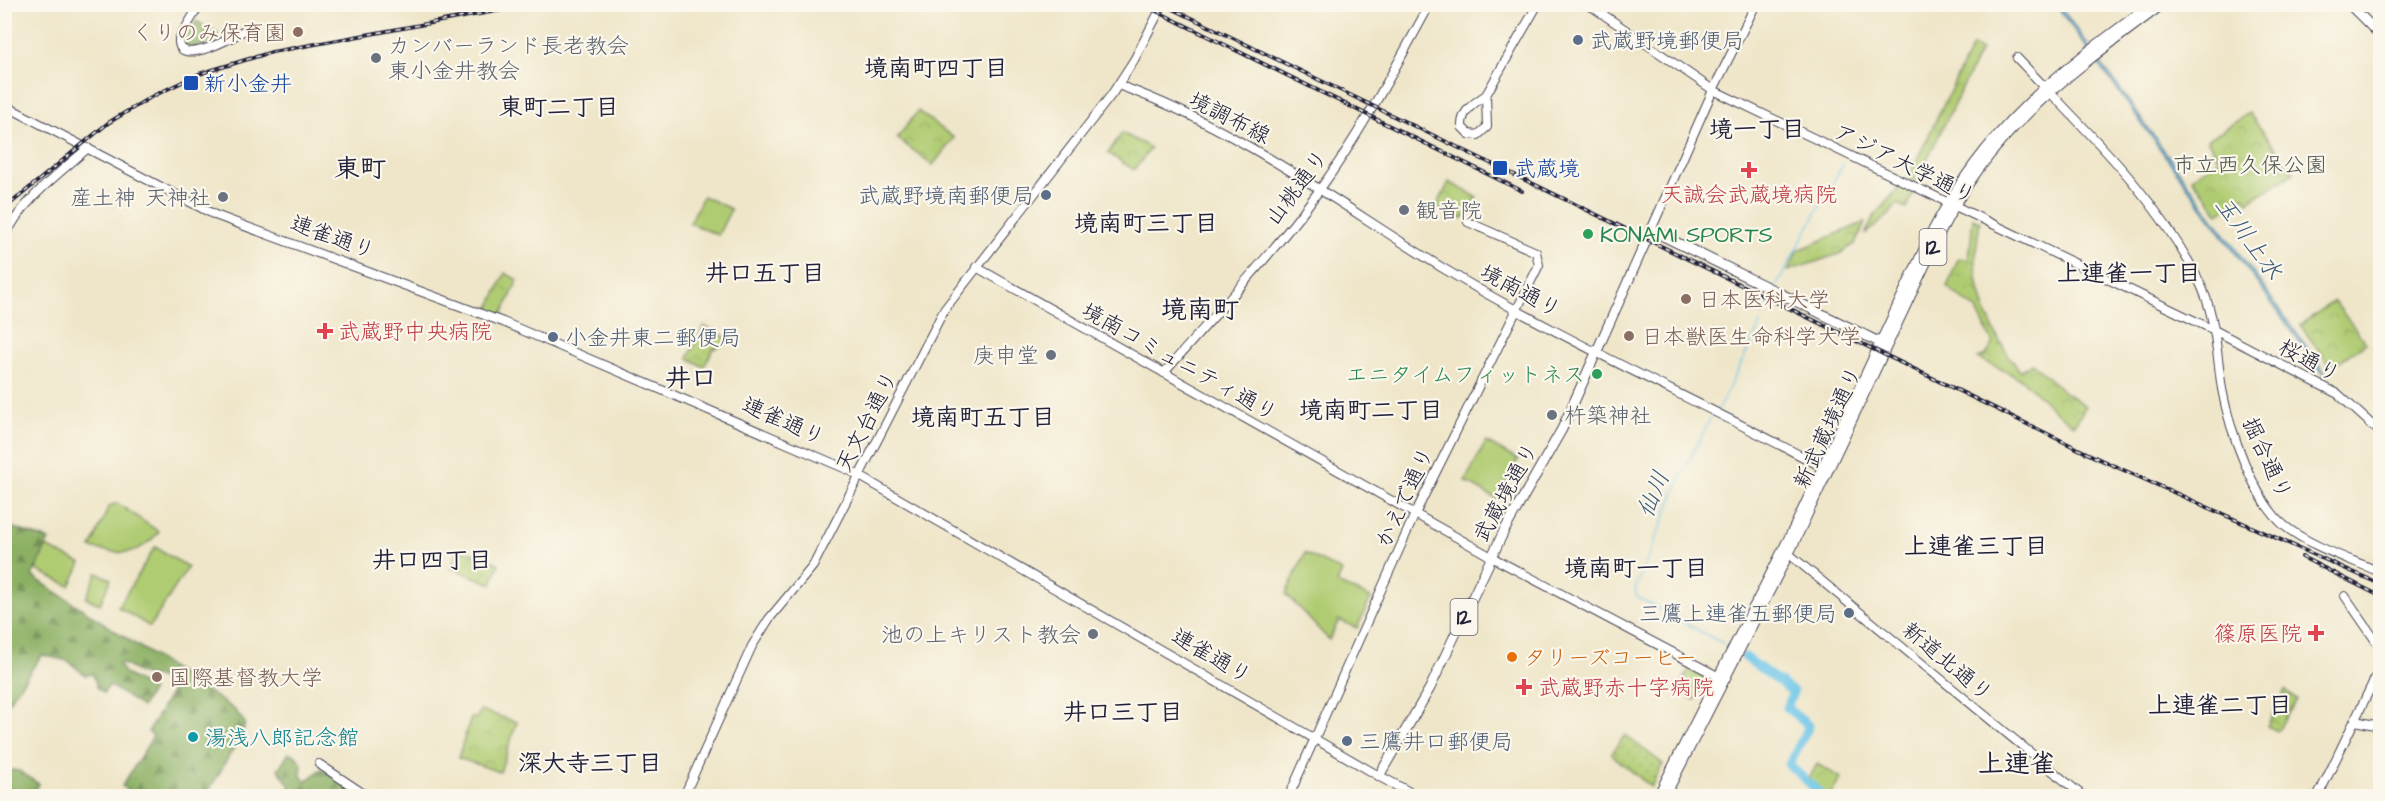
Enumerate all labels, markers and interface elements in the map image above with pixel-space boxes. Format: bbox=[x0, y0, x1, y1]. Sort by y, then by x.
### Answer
place label: くりのみ保育園 bbox=[132, 18, 286, 49]
marker: くりのみ保育園 bbox=[291, 25, 305, 39]
place label: 武蔵野境郵便局 bbox=[1590, 26, 1744, 57]
place label: カンバーランド長老教会 東小金井教会 bbox=[388, 31, 629, 87]
marker: 武蔵野境郵便局 bbox=[1571, 33, 1585, 47]
marker: カンバーランド長老教会 東小金井教会 bbox=[369, 51, 383, 65]
district label: 境南町四丁目 bbox=[864, 52, 1008, 86]
place label: 新小金井 bbox=[204, 69, 292, 100]
marker: 新小金井 bbox=[182, 74, 200, 92]
street label: 境調布線 bbox=[1183, 85, 1276, 152]
district label: 東町二丁目 bbox=[499, 91, 619, 125]
district label: 境一丁目 bbox=[1709, 113, 1805, 147]
street label: アジア大学通り bbox=[1828, 117, 1981, 212]
street label: 山桃通り bbox=[1258, 143, 1336, 232]
park label: 市立西久保公園 bbox=[2173, 150, 2327, 181]
district label: 東町 bbox=[334, 151, 386, 187]
place label: 武蔵境 bbox=[1514, 154, 1580, 185]
marker: 武蔵境 bbox=[1491, 159, 1509, 177]
marker: 天誠会武蔵境病院 bbox=[1740, 161, 1758, 179]
place label: 天誠会武蔵境病院 bbox=[1661, 180, 1837, 211]
place label: 武蔵野境南郵便局 bbox=[858, 181, 1034, 212]
place label: 産土神 天神社 bbox=[70, 183, 211, 214]
marker: 武蔵野境南郵便局 bbox=[1039, 188, 1053, 202]
marker: 産土神 天神社 bbox=[216, 190, 230, 204]
water label: 玉川上水 bbox=[2206, 190, 2290, 287]
place label: 観音院 bbox=[1416, 196, 1482, 227]
marker: 観音院 bbox=[1397, 203, 1411, 217]
district label: 境南町三丁目 bbox=[1074, 207, 1218, 241]
street label: 連雀通り bbox=[286, 208, 379, 267]
place label: KONAMI SPORTS bbox=[1600, 220, 1773, 251]
marker: KONAMI SPORTS bbox=[1581, 227, 1595, 241]
road number: 12 bbox=[1920, 229, 1946, 265]
district label: 井口五丁目 bbox=[705, 257, 825, 291]
street label: 境南通り bbox=[1474, 257, 1566, 326]
district label: 上連雀一丁目 bbox=[2057, 257, 2201, 291]
place label: 日本医科大学 bbox=[1698, 285, 1830, 316]
district label: 境南町 bbox=[1161, 292, 1239, 328]
marker: 日本医科大学 bbox=[1679, 292, 1693, 306]
street label: 境南コミュニティ通り bbox=[1076, 295, 1283, 429]
place label: 武蔵野中央病院 bbox=[338, 317, 492, 348]
marker: 武蔵野中央病院 bbox=[316, 322, 334, 340]
place label: 日本獣医生命科学大学 bbox=[1641, 322, 1861, 353]
place label: 小金井東二郵便局 bbox=[565, 323, 741, 354]
marker: 日本獣医生命科学大学 bbox=[1622, 329, 1636, 343]
marker: 小金井東二郵便局 bbox=[546, 330, 560, 344]
street label: 桜通り bbox=[2273, 332, 2346, 391]
place label: 庚申堂 bbox=[973, 341, 1039, 372]
marker: 庚申堂 bbox=[1044, 348, 1058, 362]
place label: エニタイムフィットネス bbox=[1346, 360, 1585, 391]
district label: 井口 bbox=[665, 361, 717, 397]
street label: 新武蔵境通り bbox=[1786, 361, 1870, 494]
street label: 天文台通り bbox=[829, 366, 906, 478]
marker: エニタイムフィットネス bbox=[1590, 367, 1604, 381]
street label: 連雀通り bbox=[737, 389, 830, 453]
district label: 境南町二丁目 bbox=[1299, 394, 1443, 428]
district label: 境南町五丁目 bbox=[911, 401, 1055, 435]
place label: 杵築神社 bbox=[1564, 401, 1652, 432]
marker: 杵築神社 bbox=[1545, 408, 1559, 422]
street label: 掘合通り bbox=[2234, 412, 2299, 505]
street label: 武蔵境通り bbox=[1466, 437, 1547, 548]
street label: かえで通り bbox=[1368, 442, 1442, 553]
water label: 仙川 bbox=[1629, 466, 1679, 523]
district label: 上連雀三丁目 bbox=[1904, 530, 2048, 564]
district label: 井口四丁目 bbox=[372, 544, 492, 578]
district label: 境南町一丁目 bbox=[1564, 552, 1708, 586]
road number: 12 bbox=[1450, 599, 1478, 635]
place label: 三鷹上連雀五郵便局 bbox=[1639, 599, 1837, 630]
marker: 三鷹上連雀五郵便局 bbox=[1842, 606, 1856, 620]
street label: 新道北通り bbox=[1895, 615, 1999, 709]
place label: 篠原医院 bbox=[2214, 619, 2302, 650]
place label: 池の上キリスト教会 bbox=[881, 620, 1081, 651]
street label: 連雀通り bbox=[1165, 621, 1257, 692]
marker: 篠原医院 bbox=[2307, 624, 2325, 642]
marker: 池の上キリスト教会 bbox=[1086, 627, 1100, 641]
place label: タリーズコーヒー bbox=[1524, 643, 1697, 674]
marker: タリーズコーヒー bbox=[1505, 650, 1519, 664]
place label: 国際基督教大学 bbox=[169, 663, 323, 694]
marker: 国際基督教大学 bbox=[150, 670, 164, 684]
place label: 武蔵野赤十字病院 bbox=[1538, 673, 1714, 704]
marker: 武蔵野赤十字病院 bbox=[1515, 678, 1533, 696]
district label: 上連雀二丁目 bbox=[2148, 689, 2292, 723]
district label: 井口三丁目 bbox=[1063, 696, 1183, 730]
place label: 湯浅八郎記念館 bbox=[205, 723, 359, 754]
place label: 三鷹井口郵便局 bbox=[1359, 727, 1513, 758]
marker: 湯浅八郎記念館 bbox=[186, 730, 200, 744]
marker: 三鷹井口郵便局 bbox=[1340, 734, 1354, 748]
district label: 上連雀 bbox=[1978, 746, 2056, 782]
district label: 深大寺三丁目 bbox=[518, 747, 662, 781]

